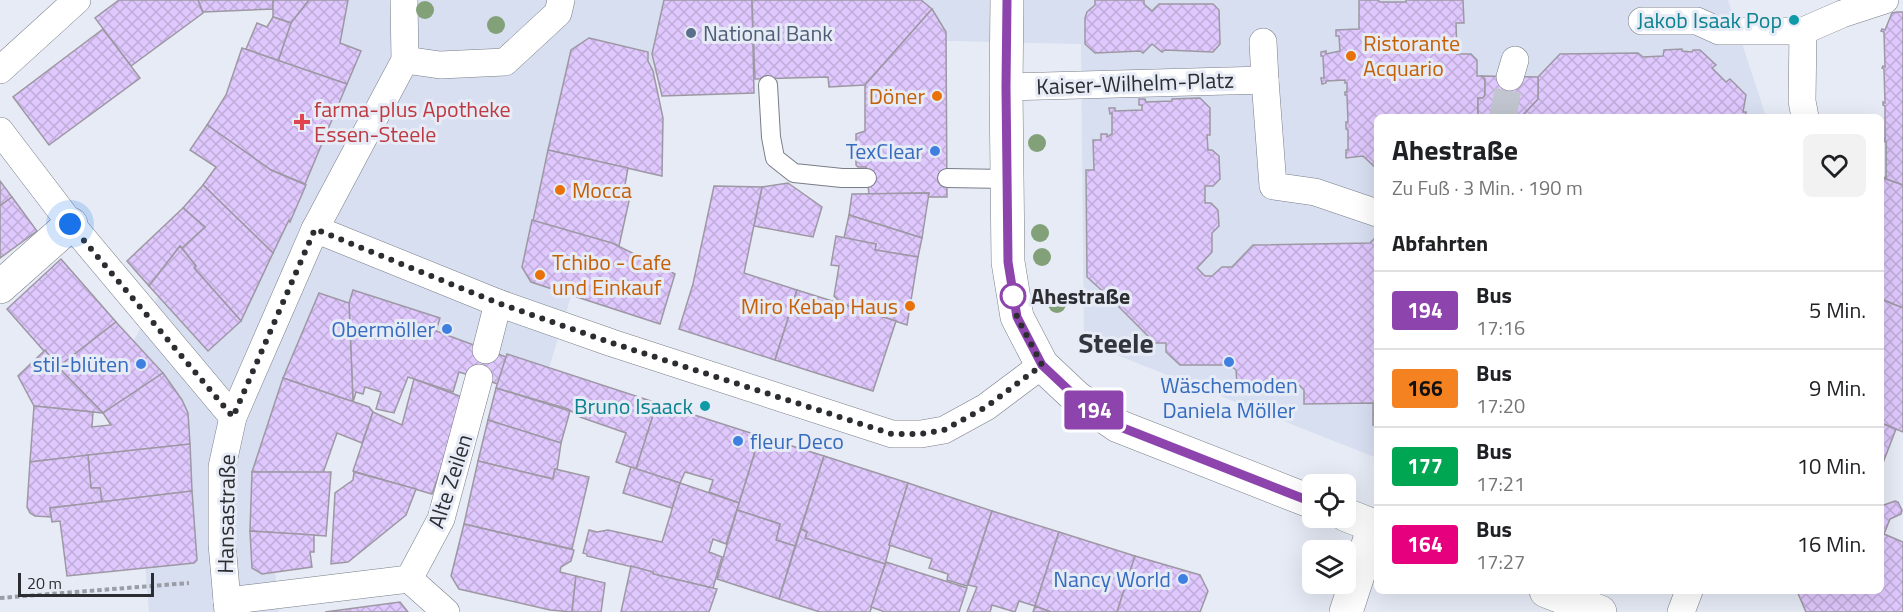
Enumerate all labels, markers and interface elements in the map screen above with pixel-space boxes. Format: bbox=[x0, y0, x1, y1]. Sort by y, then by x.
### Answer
place label: Jakob Isaak Pop bbox=[1637, 3, 1782, 37]
marker: Jakob Isaak Pop bbox=[1787, 13, 1801, 27]
place label: National Bank bbox=[703, 16, 833, 50]
marker: National Bank bbox=[684, 26, 698, 40]
place label: Ristorante Acquario bbox=[1363, 26, 1460, 85]
marker: Ristorante Acquario bbox=[1344, 49, 1358, 63]
street label: Kaiser-Wilhelm-Platz bbox=[1036, 63, 1234, 103]
place label: Döner bbox=[869, 79, 925, 113]
marker: Döner bbox=[930, 89, 944, 103]
place label: farma-plus Apotheke Essen-Steele bbox=[314, 92, 511, 151]
marker: farma-plus Apotheke Essen-Steele bbox=[295, 115, 309, 129]
text: Ahestraße bbox=[1392, 128, 1518, 171]
place label: TexClear bbox=[846, 134, 923, 168]
button: heart bbox=[1803, 134, 1866, 197]
marker: TexClear bbox=[928, 144, 942, 158]
text: Zu Fuß · 3 Min. · 190 m bbox=[1392, 172, 1583, 203]
place label: Mocca bbox=[572, 173, 632, 207]
marker: Mocca bbox=[553, 183, 567, 197]
your location bbox=[55, 209, 85, 239]
text: Abfahrten bbox=[1392, 226, 1488, 260]
place label: Tchibo - Cafe und Einkauf bbox=[552, 245, 671, 304]
marker: Tchibo - Cafe und Einkauf bbox=[533, 268, 547, 282]
text: Bus bbox=[1476, 278, 1512, 312]
place label: Ahestraße bbox=[1031, 279, 1130, 313]
marker: Ahestraße bbox=[1000, 283, 1026, 309]
place label: Miro Kebap Haus bbox=[741, 289, 898, 323]
text: 5 Min. bbox=[1809, 293, 1866, 327]
text: 194 bbox=[1407, 294, 1443, 326]
marker: Miro Kebap Haus bbox=[903, 299, 917, 313]
place label: Obermöller bbox=[331, 312, 435, 346]
text: 17:16 bbox=[1476, 312, 1525, 343]
district label: Steele bbox=[1078, 321, 1154, 364]
marker: Obermöller bbox=[440, 322, 454, 336]
place label: stil-blüten bbox=[33, 347, 129, 381]
marker: Wäschemoden Daniela Möller bbox=[1222, 355, 1236, 369]
text: Bus bbox=[1476, 356, 1512, 390]
marker: stil-blüten bbox=[134, 357, 148, 371]
place label: Wäschemoden Daniela Möller bbox=[1160, 368, 1298, 427]
text: 9 Min. bbox=[1809, 371, 1866, 405]
text: 166 bbox=[1407, 372, 1443, 404]
place label: Bruno Isaack bbox=[574, 389, 693, 423]
line badge: 194 bbox=[1060, 390, 1128, 430]
text: 17:20 bbox=[1476, 390, 1525, 421]
text: 194 bbox=[1076, 394, 1112, 426]
marker: Bruno Isaack bbox=[698, 399, 712, 413]
place label: fleur Deco bbox=[750, 424, 844, 458]
street label: Alte Zeilen bbox=[419, 429, 481, 533]
marker: fleur Deco bbox=[731, 434, 745, 448]
text: Bus bbox=[1476, 434, 1512, 468]
text: 10 Min. bbox=[1797, 449, 1866, 483]
text: 177 bbox=[1407, 450, 1443, 482]
street label: Hansastraße bbox=[208, 454, 244, 574]
text: 17:21 bbox=[1476, 468, 1525, 499]
map controls bbox=[1302, 474, 1356, 594]
button: locate bbox=[1302, 474, 1356, 528]
text: Bus bbox=[1476, 512, 1512, 546]
text: 16 Min. bbox=[1797, 527, 1866, 561]
text: 164 bbox=[1407, 528, 1443, 560]
button: layers bbox=[1302, 540, 1356, 594]
text: 17:27 bbox=[1476, 546, 1525, 577]
place label: Nancy World bbox=[1053, 562, 1171, 596]
scale bar bbox=[18, 570, 154, 598]
text: 20 m bbox=[27, 571, 62, 595]
marker: Nancy World bbox=[1176, 572, 1190, 586]

